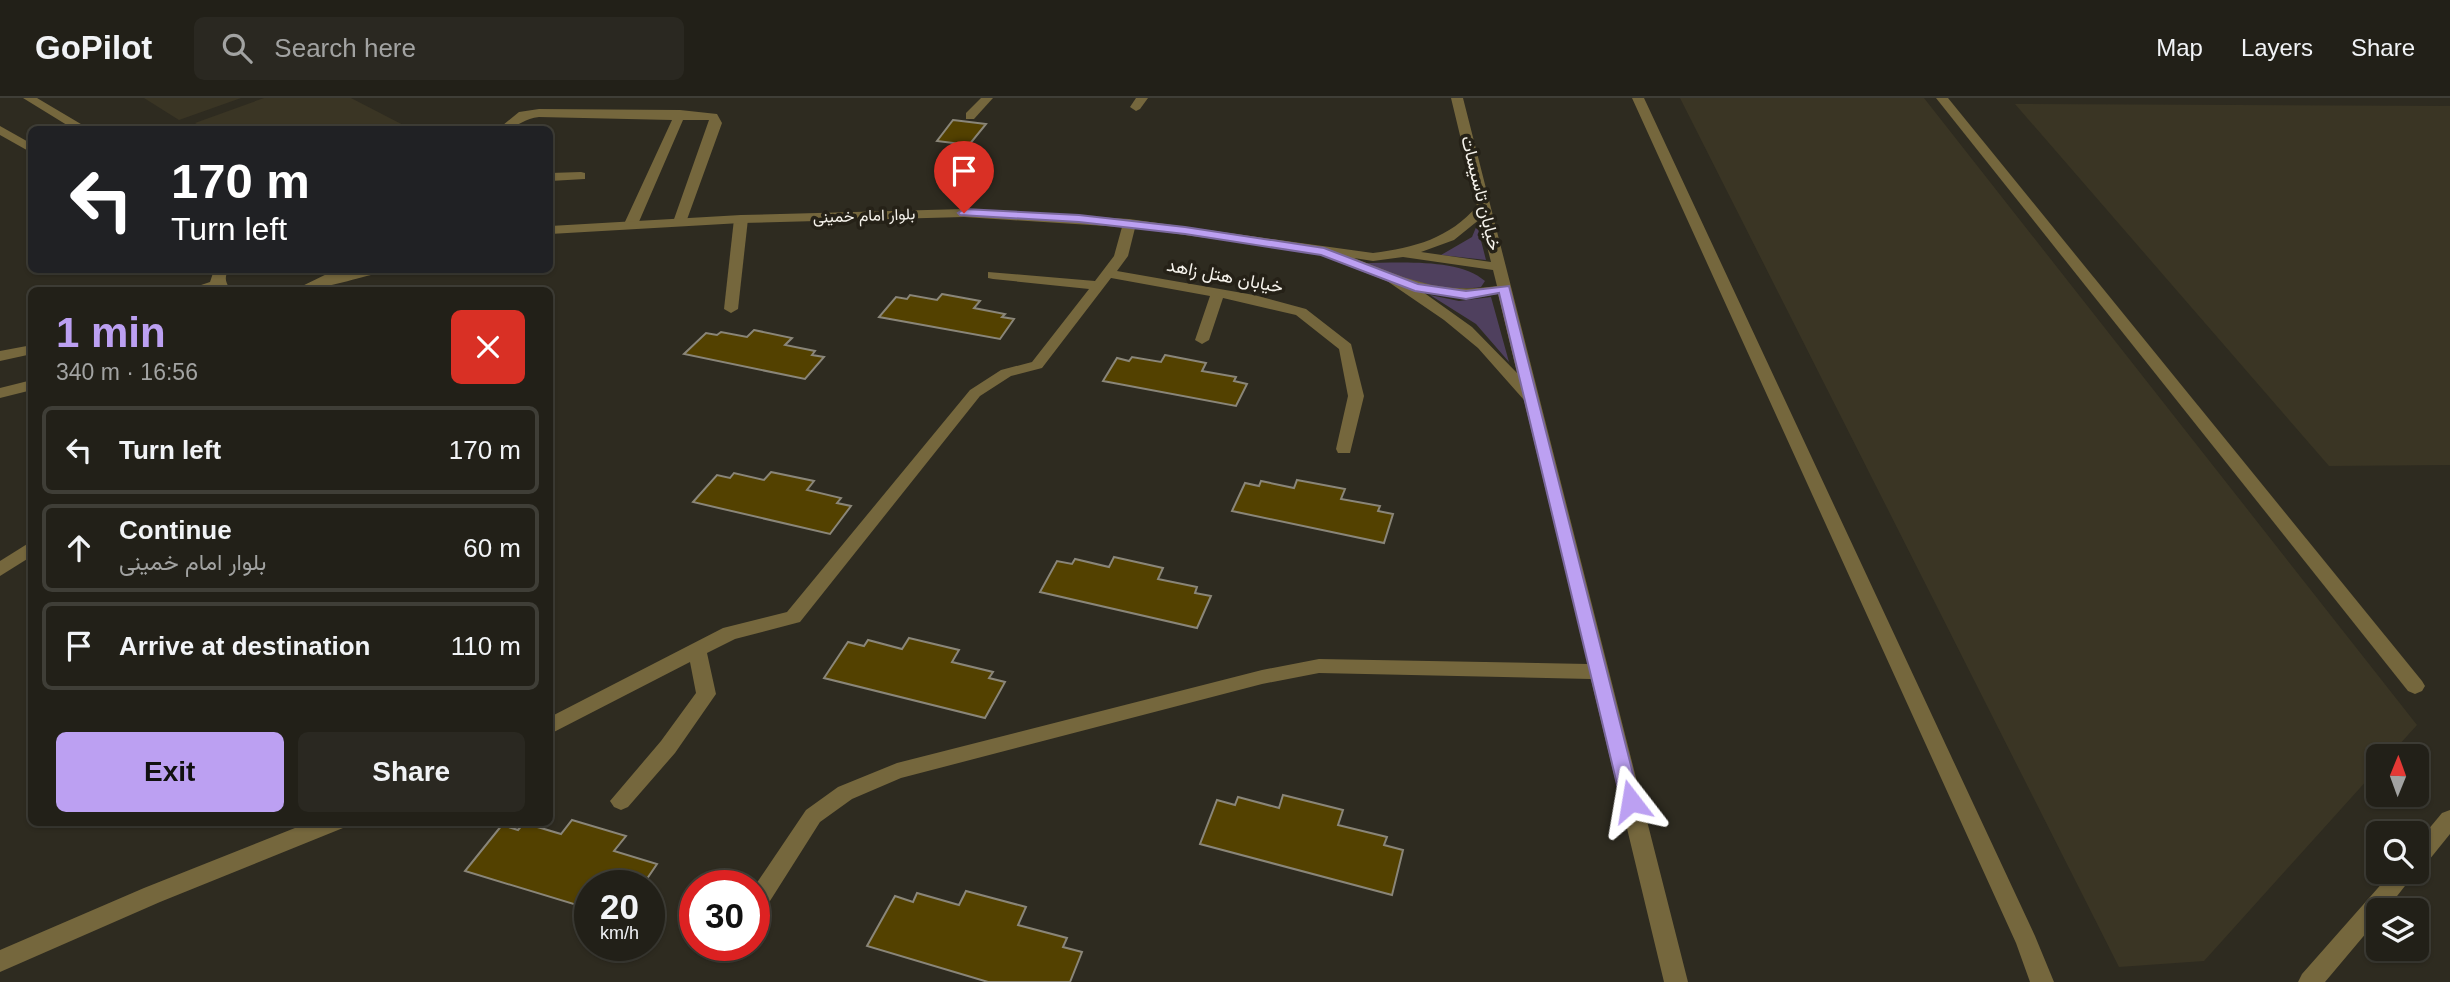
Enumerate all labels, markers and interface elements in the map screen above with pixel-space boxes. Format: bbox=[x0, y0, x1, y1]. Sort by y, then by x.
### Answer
search box bbox=[194, 17, 684, 80]
text: GoPilot bbox=[35, 29, 152, 66]
icon: search bbox=[218, 29, 256, 67]
text: Search here bbox=[274, 33, 416, 63]
text: Map bbox=[2156, 34, 2203, 61]
text: Layers bbox=[2241, 34, 2313, 61]
text: Share bbox=[2351, 34, 2415, 61]
street label: خیابان تاسیسات bbox=[1457, 134, 1505, 252]
pin bbox=[934, 141, 994, 213]
icon: arrive bbox=[945, 152, 983, 190]
icon: left bbox=[56, 154, 147, 245]
text: 170 m bbox=[171, 154, 310, 208]
street label: بلوار امام خمینی bbox=[813, 205, 916, 228]
text: Turn left bbox=[171, 211, 287, 247]
street label: خیابان هتل زاهد bbox=[1165, 255, 1285, 298]
text: 1 min bbox=[56, 309, 166, 356]
button: close bbox=[451, 310, 525, 384]
text: 340 m · 16:56 bbox=[56, 359, 198, 385]
icon: left bbox=[60, 431, 98, 469]
text: Turn left bbox=[119, 435, 221, 465]
text: 170 m bbox=[449, 435, 521, 465]
text: Continue bbox=[119, 515, 232, 545]
icon: ahead bbox=[60, 529, 98, 567]
text: 60 m bbox=[463, 533, 521, 563]
text: بلوار امام خمینی bbox=[119, 549, 266, 575]
icon: arrive bbox=[60, 627, 98, 665]
text: Arrive at destination bbox=[119, 631, 370, 661]
text: 110 m bbox=[451, 631, 521, 661]
button: Exit bbox=[56, 732, 284, 812]
button: Share bbox=[298, 732, 525, 812]
north arrow bbox=[2366, 744, 2429, 807]
map controls bbox=[2366, 744, 2429, 961]
position arrow bbox=[1594, 764, 1668, 838]
button: search bbox=[2366, 821, 2429, 884]
speed limit sign: 30 bbox=[679, 870, 770, 961]
text: 20 bbox=[600, 887, 639, 926]
button: layers bbox=[2366, 898, 2429, 961]
text: km/h bbox=[600, 923, 639, 943]

